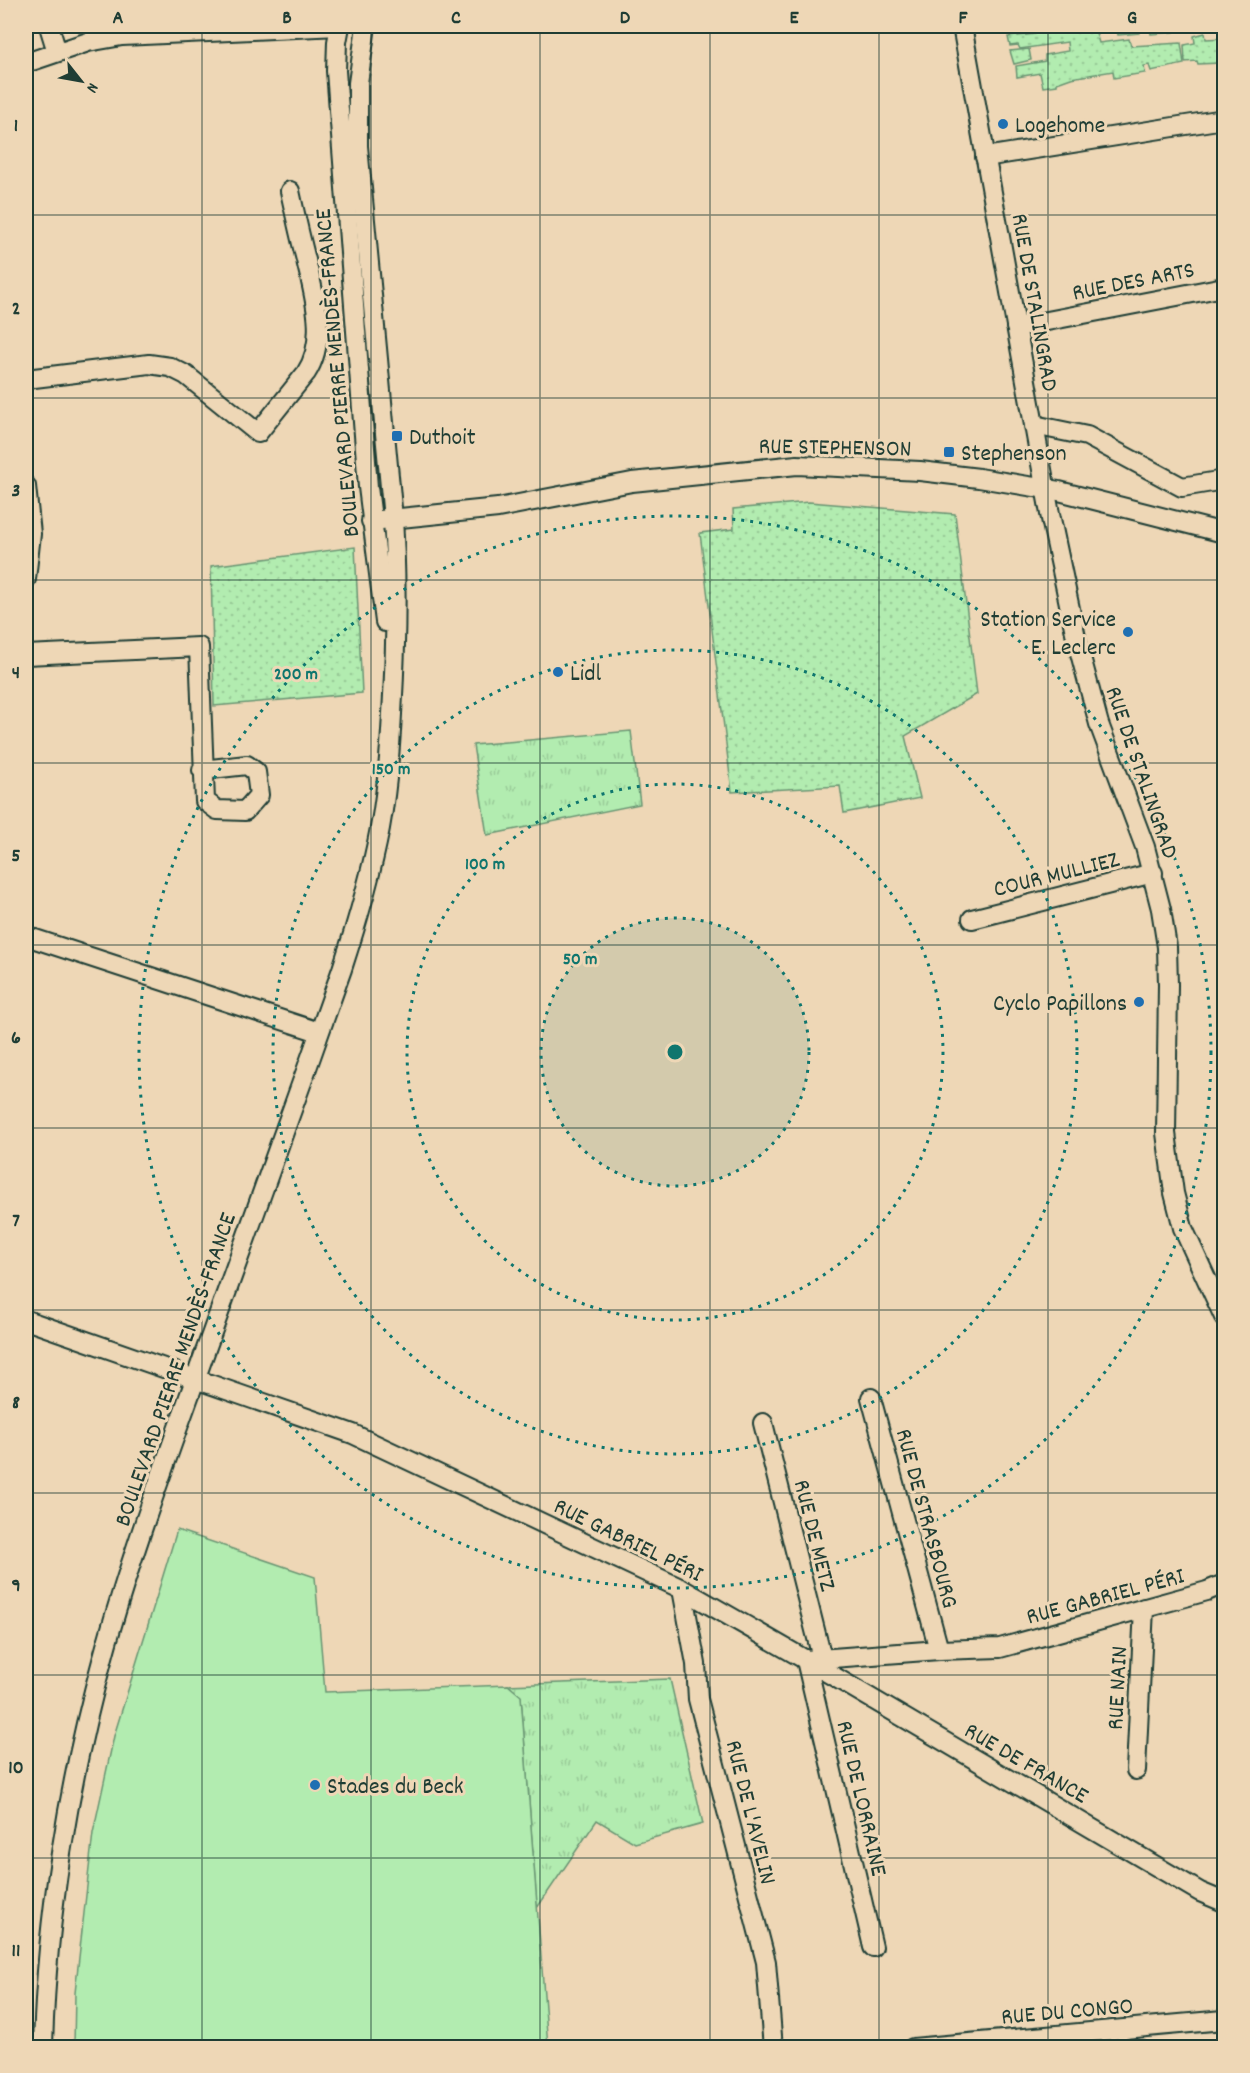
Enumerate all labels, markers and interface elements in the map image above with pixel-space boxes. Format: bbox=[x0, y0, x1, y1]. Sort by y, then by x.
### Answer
text: A bbox=[113, 5, 124, 33]
text: B bbox=[282, 5, 292, 33]
text: C bbox=[451, 5, 461, 33]
text: D bbox=[620, 5, 631, 33]
text: E bbox=[789, 5, 799, 33]
text: F bbox=[959, 5, 969, 33]
text: G bbox=[1127, 5, 1137, 33]
north arrow bbox=[51, 51, 111, 111]
text: N bbox=[80, 78, 104, 97]
place label: Logehome bbox=[1015, 110, 1105, 144]
text: 1 bbox=[14, 113, 18, 141]
marker: Logehome bbox=[996, 117, 1010, 131]
street label: BOULEVARD PIERRE MENDÈS-FRANCE bbox=[308, 207, 370, 538]
street label: RUE DE STALINGRAD bbox=[1001, 211, 1065, 394]
street label: RUE DES ARTS bbox=[1069, 254, 1198, 311]
text: 2 bbox=[12, 296, 20, 324]
place label: Duthoit bbox=[409, 422, 476, 456]
marker: Duthoit bbox=[390, 429, 404, 443]
street label: RUE STEPHENSON bbox=[758, 431, 912, 467]
place label: Stephenson bbox=[961, 438, 1067, 472]
marker: Stephenson bbox=[942, 445, 956, 459]
text: 3 bbox=[12, 478, 20, 506]
place label: Station Service E. Leclerc bbox=[980, 604, 1116, 666]
marker: Station Service E. Leclerc bbox=[1121, 625, 1135, 639]
place label: Lidl bbox=[570, 658, 601, 692]
text: 4 bbox=[12, 660, 20, 688]
text: 200 m bbox=[274, 663, 318, 688]
marker: Lidl bbox=[551, 665, 565, 679]
street label: RUE DE STALINGRAD bbox=[1095, 682, 1186, 864]
text: 150 m bbox=[372, 758, 410, 783]
text: 5 bbox=[11, 843, 21, 871]
street label: COUR MULLIEZ bbox=[990, 844, 1124, 908]
text: 100 m bbox=[465, 853, 505, 878]
text: 50 m bbox=[563, 948, 597, 973]
place label: Cyclo Papillons bbox=[993, 988, 1127, 1022]
marker: Cyclo Papillons bbox=[1132, 995, 1146, 1009]
text: 6 bbox=[11, 1025, 21, 1053]
centre of rings bbox=[665, 1042, 685, 1062]
text: 7 bbox=[12, 1208, 20, 1236]
street label: BOULEVARD PIERRE MENDÈS-FRANCE bbox=[107, 1209, 247, 1531]
text: 8 bbox=[12, 1390, 20, 1418]
street label: RUE DE STRASBOURG bbox=[885, 1425, 965, 1612]
street label: RUE DE METZ bbox=[783, 1477, 843, 1595]
street label: RUE GABRIEL PÉRI bbox=[547, 1491, 709, 1593]
street label: RUE GABRIEL PÉRI bbox=[1023, 1560, 1189, 1635]
text: 9 bbox=[11, 1573, 21, 1601]
street label: RUE NAIN bbox=[1100, 1645, 1138, 1731]
street label: RUE DE FRANCE bbox=[957, 1715, 1094, 1814]
street label: RUE DE LORRAINE bbox=[826, 1718, 895, 1880]
street label: RUE DE L'AVELIN bbox=[715, 1737, 783, 1888]
text: 10 bbox=[8, 1755, 24, 1783]
place label: Stades du Beck bbox=[327, 1771, 464, 1805]
marker: Stades du Beck bbox=[308, 1778, 322, 1792]
text: 11 bbox=[12, 1938, 20, 1966]
street label: RUE DU CONGO bbox=[1000, 1990, 1135, 2036]

